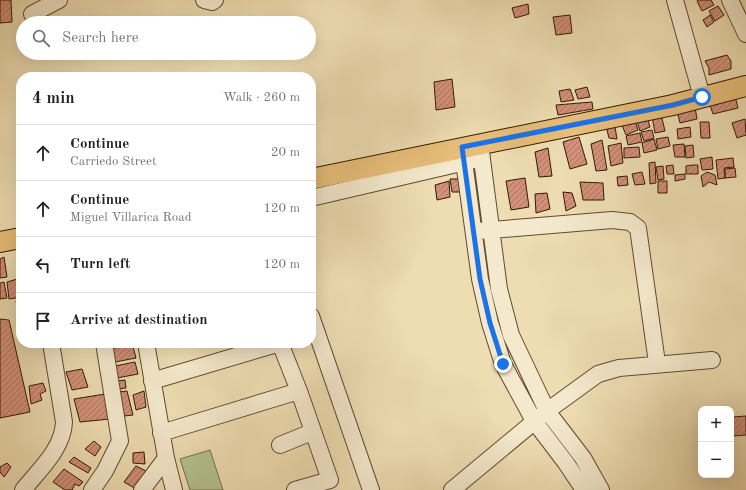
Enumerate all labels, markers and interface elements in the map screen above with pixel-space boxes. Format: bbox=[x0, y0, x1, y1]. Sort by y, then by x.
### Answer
search box bbox=[16, 16, 316, 60]
icon: search bbox=[30, 27, 52, 49]
text: Search here bbox=[62, 31, 139, 46]
route start bbox=[693, 88, 711, 106]
text: 4 min bbox=[32, 90, 75, 107]
text: Walk · 260 m bbox=[223, 91, 300, 104]
text: Continue bbox=[70, 137, 129, 152]
icon: ahead bbox=[32, 142, 54, 164]
text: 20 m bbox=[271, 146, 300, 159]
text: Carriedo Street bbox=[70, 155, 157, 168]
text: Continue bbox=[70, 193, 129, 208]
icon: ahead bbox=[32, 198, 54, 220]
text: 120 m bbox=[263, 202, 300, 215]
text: Miguel Villarica Road bbox=[70, 211, 191, 224]
icon: left bbox=[32, 254, 54, 276]
text: Turn left bbox=[70, 257, 130, 272]
text: 120 m bbox=[263, 258, 300, 271]
icon: arrive bbox=[32, 310, 54, 332]
text: Arrive at destination bbox=[70, 313, 208, 328]
route end bbox=[494, 355, 512, 373]
map controls bbox=[698, 406, 734, 478]
button: + bbox=[698, 406, 734, 442]
button: − bbox=[698, 442, 734, 478]

